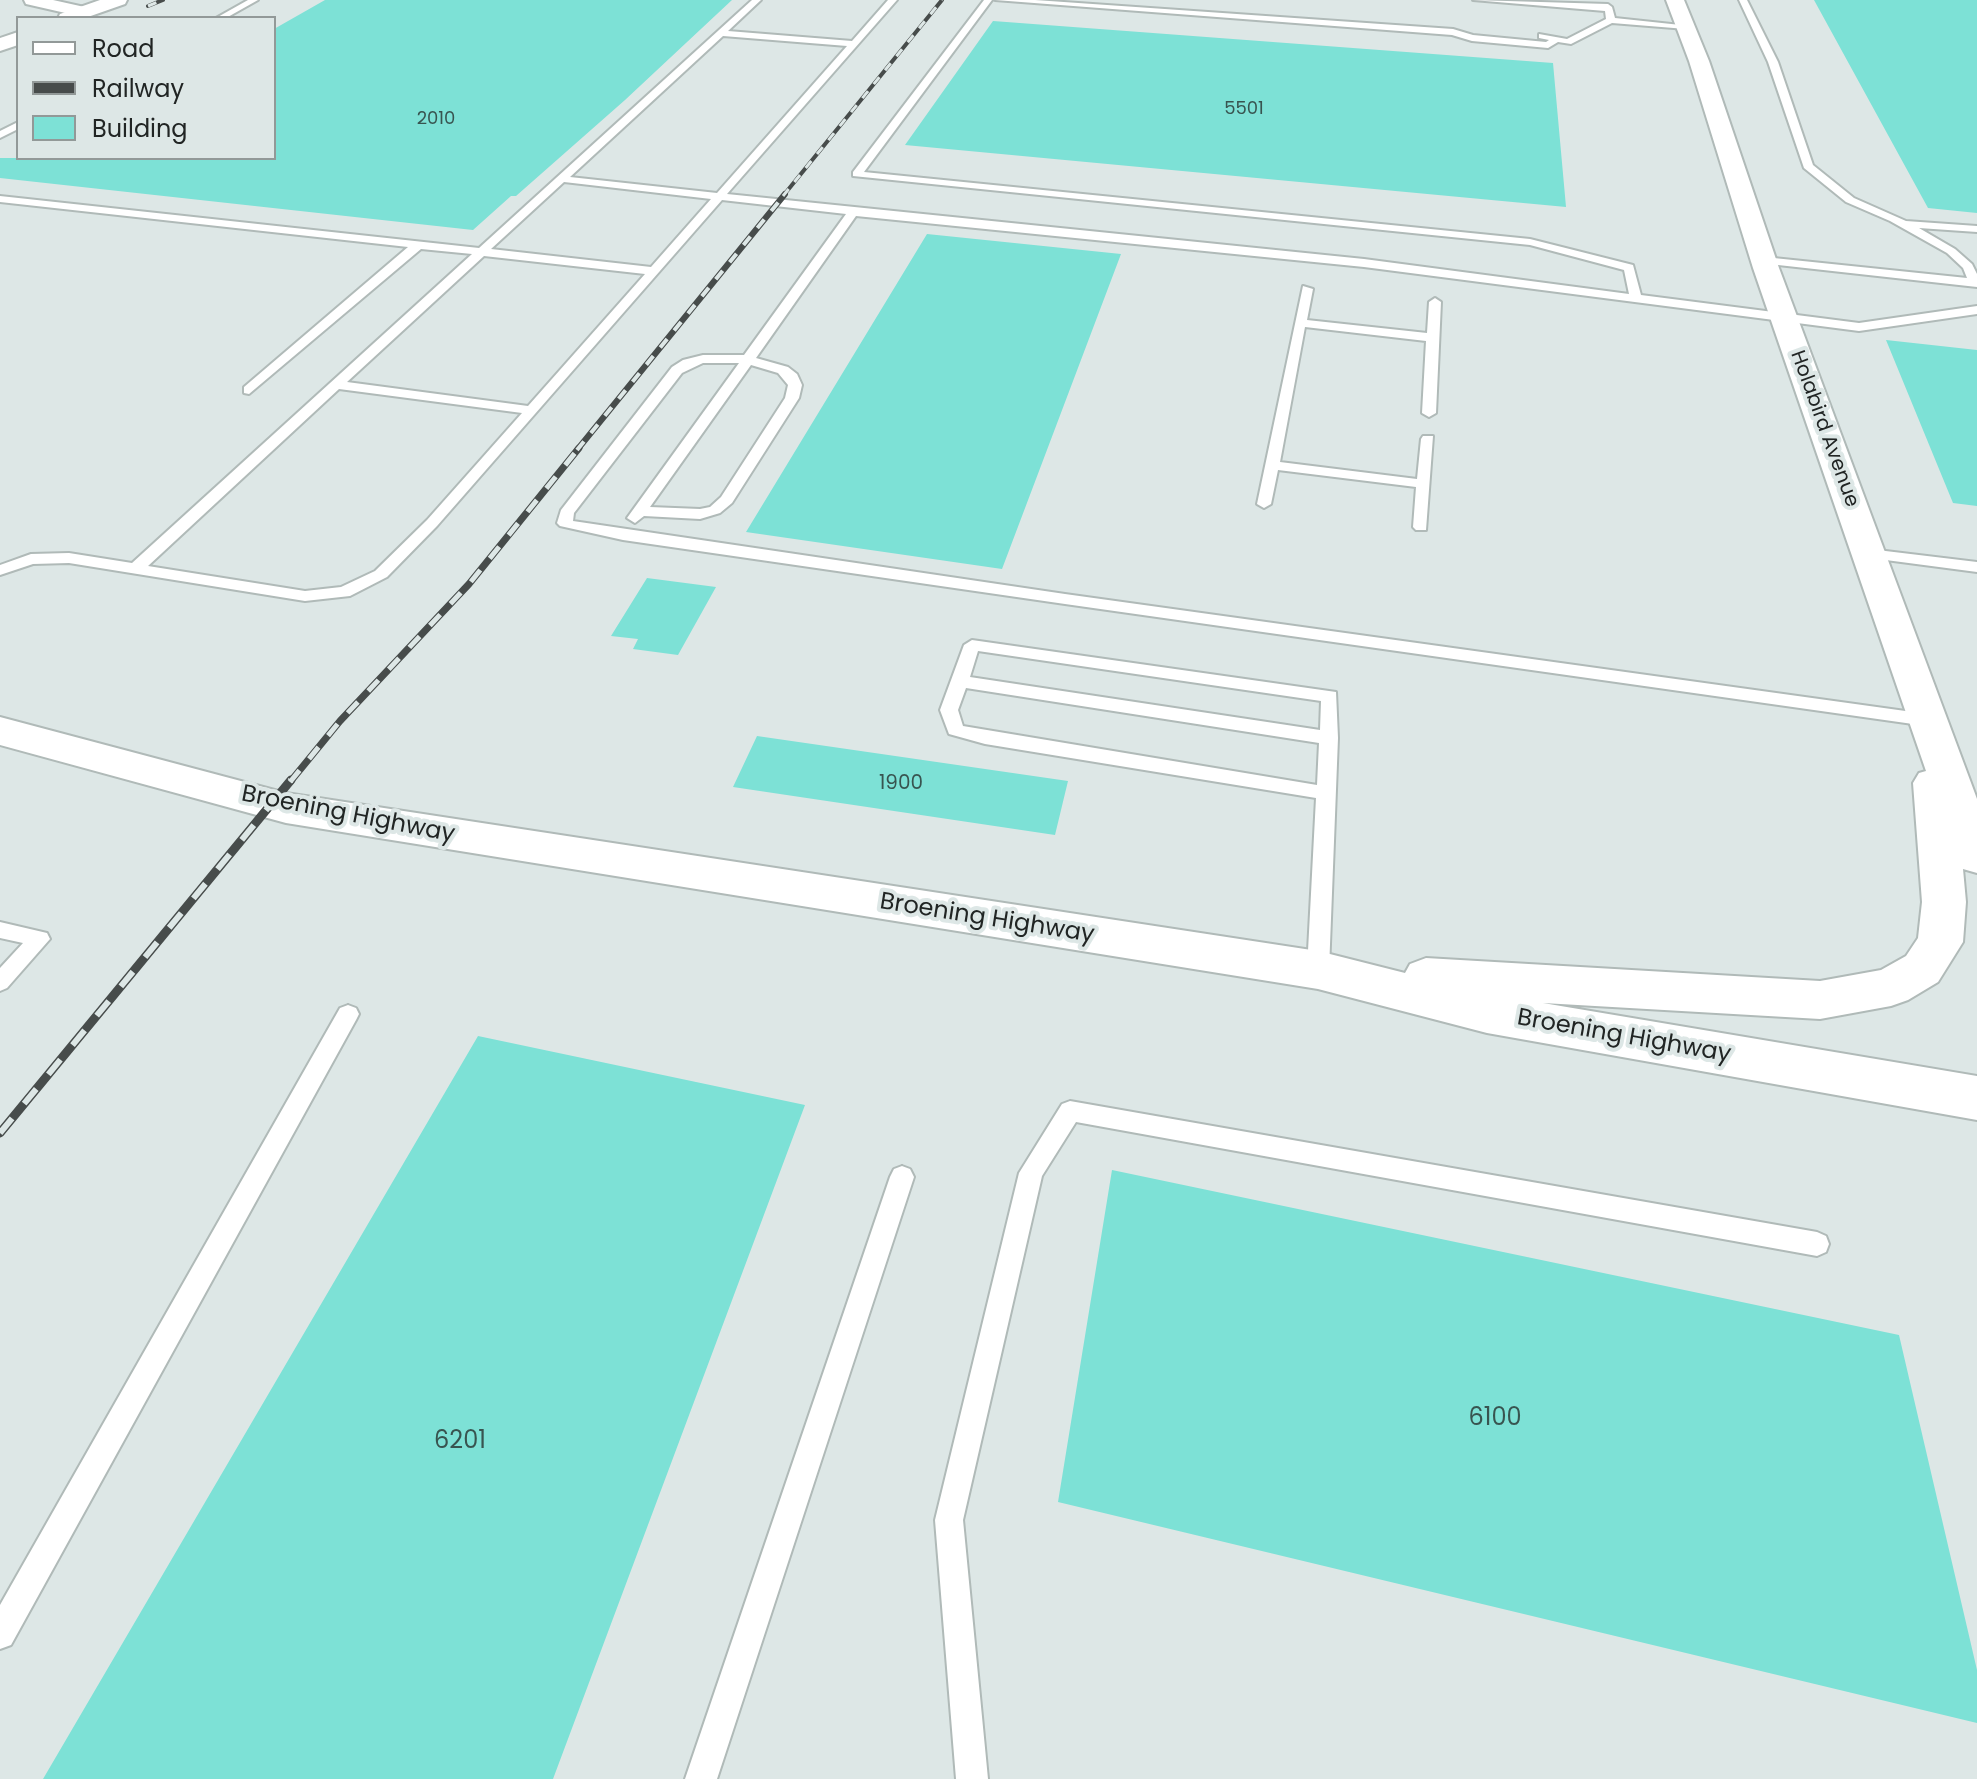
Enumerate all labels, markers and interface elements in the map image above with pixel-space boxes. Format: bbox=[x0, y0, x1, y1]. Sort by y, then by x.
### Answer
legend bbox=[16, 16, 276, 160]
text: Road bbox=[92, 32, 154, 65]
text: Railway bbox=[92, 72, 184, 105]
house number: 5501 bbox=[1224, 98, 1264, 120]
house number: 2010 bbox=[417, 108, 455, 130]
text: Building bbox=[92, 112, 188, 145]
street label: Holabird Avenue bbox=[1785, 347, 1863, 511]
house number: 1900 bbox=[879, 772, 923, 796]
street label: Broening Highway bbox=[239, 780, 457, 850]
street label: Broening Highway bbox=[878, 888, 1096, 950]
street label: Broening Highway bbox=[1515, 1004, 1733, 1070]
house number: 6100 bbox=[1468, 1405, 1522, 1433]
house number: 6201 bbox=[434, 1428, 486, 1456]

